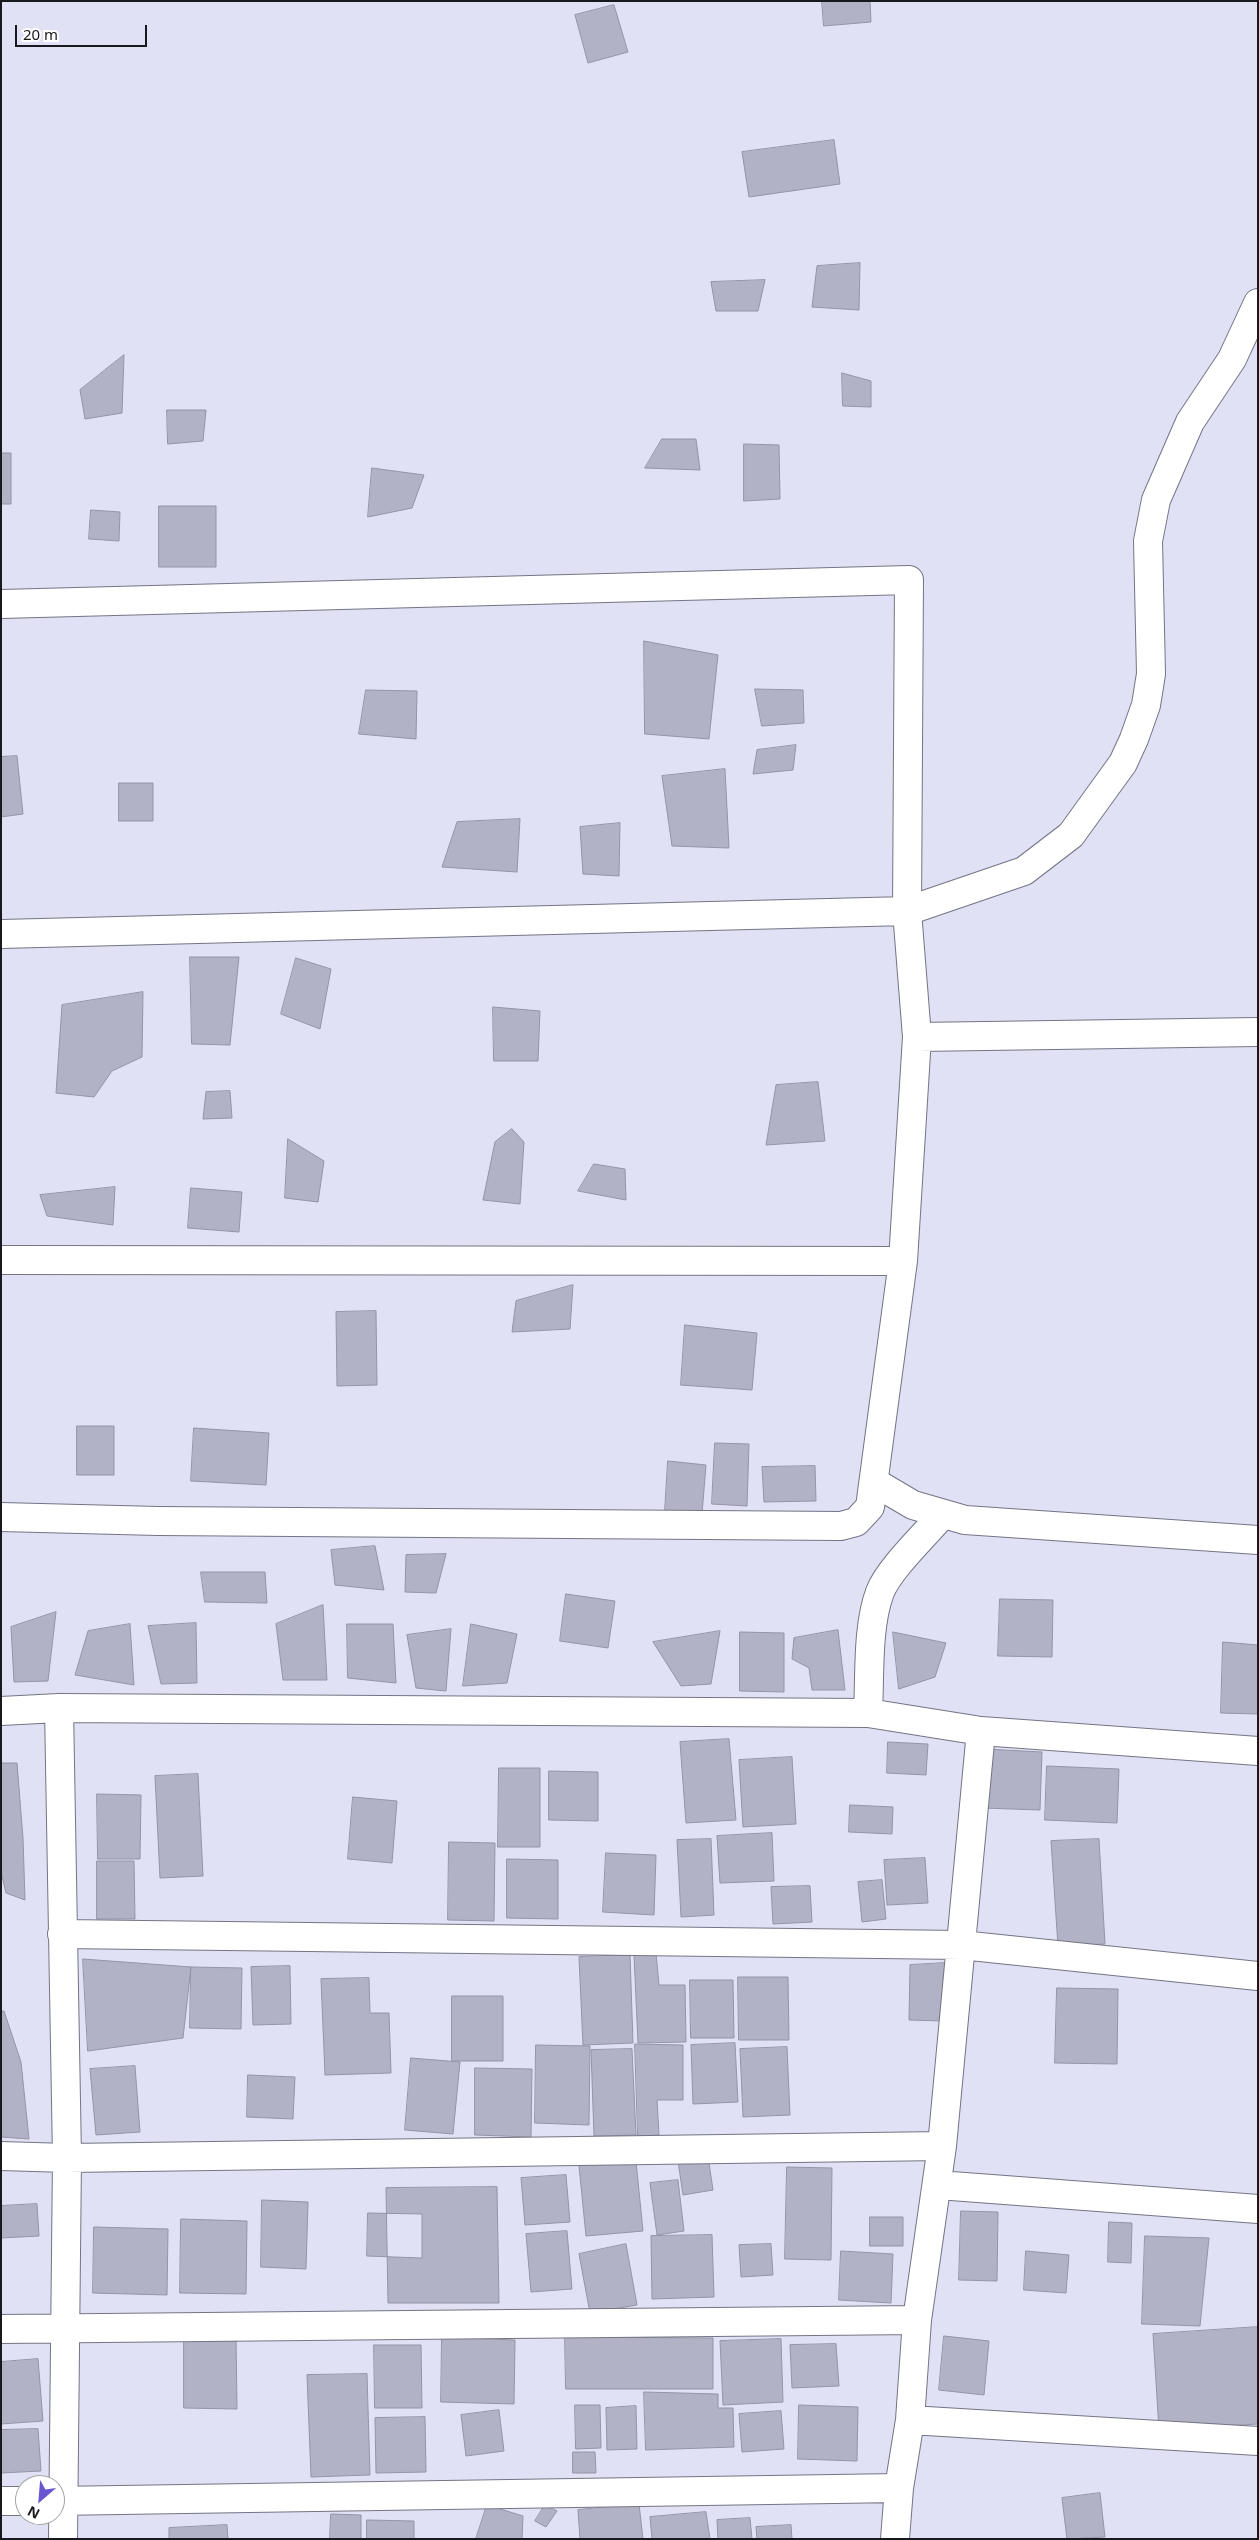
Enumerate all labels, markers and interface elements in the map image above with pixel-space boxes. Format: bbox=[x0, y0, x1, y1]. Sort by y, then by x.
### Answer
scale bar bbox=[18, 15, 150, 47]
text: 20 m bbox=[23, 24, 58, 44]
north arrow bbox=[15, 2475, 65, 2525]
text: N bbox=[24, 2502, 43, 2524]

